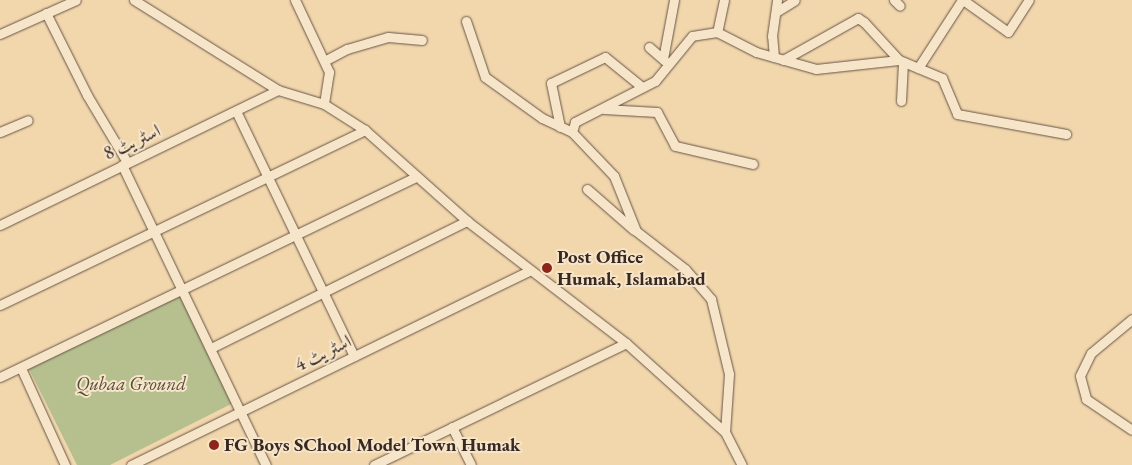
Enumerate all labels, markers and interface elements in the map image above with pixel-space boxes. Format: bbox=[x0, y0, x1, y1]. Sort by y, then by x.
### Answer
street label: اسٹریٹ 8 bbox=[100, 119, 164, 165]
place label: Post Office Humak, Islamabad bbox=[557, 246, 706, 290]
marker: Post Office Humak, Islamabad bbox=[541, 262, 553, 274]
street label: اسٹریٹ 4 bbox=[291, 330, 355, 376]
park label: Qubaa Ground bbox=[76, 373, 186, 395]
place label: FG Boys SChool Model Town Humak bbox=[224, 434, 520, 456]
marker: FG Boys SChool Model Town Humak bbox=[208, 439, 220, 451]

